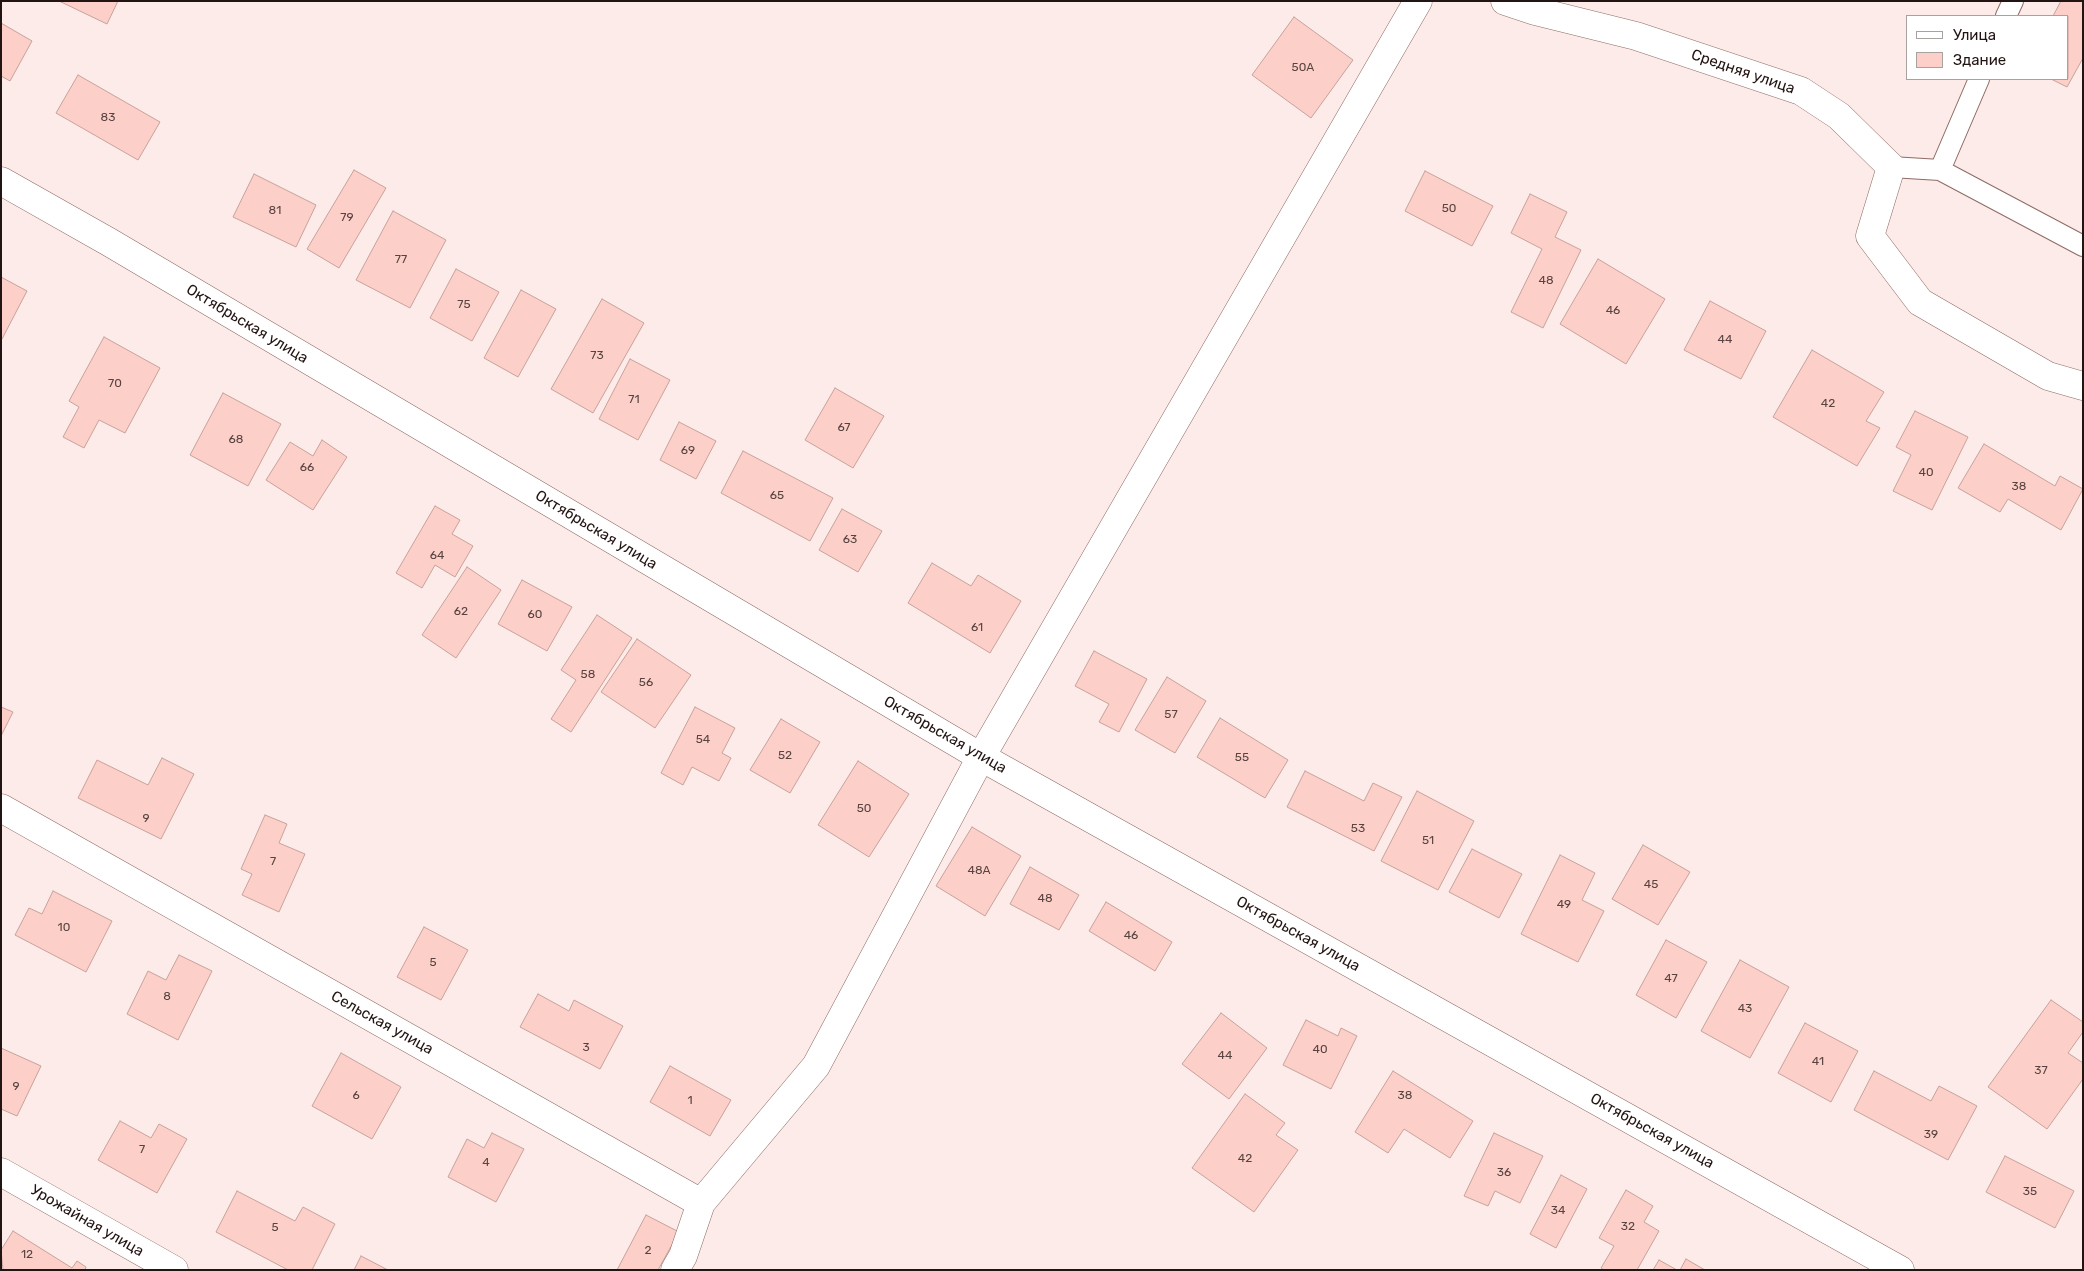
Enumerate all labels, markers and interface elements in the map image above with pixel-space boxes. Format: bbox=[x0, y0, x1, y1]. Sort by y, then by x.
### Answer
legend bbox=[1906, 15, 2069, 80]
text: Улица bbox=[1953, 26, 1996, 44]
street label: Средняя улица bbox=[1689, 46, 1797, 98]
text: Здание bbox=[1953, 51, 2006, 69]
house number: 50А bbox=[1292, 61, 1314, 75]
house number: 83 bbox=[101, 111, 115, 125]
house number: 50 bbox=[1442, 202, 1456, 216]
house number: 81 bbox=[269, 204, 281, 218]
house number: 79 bbox=[340, 211, 354, 225]
house number: 77 bbox=[395, 253, 407, 267]
house number: 48 bbox=[1538, 274, 1554, 288]
street label: Октябрьская улица bbox=[183, 281, 311, 367]
house number: 75 bbox=[457, 298, 471, 312]
house number: 46 bbox=[1606, 304, 1620, 318]
house number: 44 bbox=[1718, 333, 1732, 347]
house number: 73 bbox=[590, 349, 604, 363]
house number: 70 bbox=[108, 377, 122, 391]
house number: 71 bbox=[628, 393, 640, 407]
house number: 42 bbox=[1821, 397, 1835, 411]
house number: 67 bbox=[837, 421, 851, 435]
house number: 68 bbox=[229, 433, 243, 447]
house number: 69 bbox=[681, 444, 695, 458]
house number: 66 bbox=[300, 461, 314, 475]
house number: 40 bbox=[1918, 466, 1934, 480]
house number: 38 bbox=[2012, 480, 2026, 494]
street label: Октябрьская улица bbox=[532, 487, 660, 573]
house number: 65 bbox=[770, 489, 784, 503]
house number: 63 bbox=[843, 533, 857, 547]
house number: 64 bbox=[430, 549, 444, 563]
house number: 62 bbox=[454, 605, 468, 619]
house number: 60 bbox=[528, 608, 542, 622]
house number: 61 bbox=[971, 621, 983, 635]
house number: 58 bbox=[581, 668, 595, 682]
house number: 56 bbox=[639, 676, 653, 690]
street label: Октябрьская улица bbox=[880, 693, 1010, 777]
house number: 57 bbox=[1164, 708, 1178, 722]
house number: 54 bbox=[696, 733, 710, 747]
house number: 52 bbox=[778, 749, 792, 763]
house number: 55 bbox=[1235, 751, 1249, 765]
house number: 50 bbox=[857, 802, 871, 816]
house number: 9 bbox=[142, 812, 150, 826]
house number: 53 bbox=[1351, 822, 1365, 836]
house number: 51 bbox=[1422, 834, 1434, 848]
house number: 7 bbox=[270, 855, 276, 869]
house number: 48А bbox=[967, 864, 991, 878]
house number: 45 bbox=[1644, 878, 1658, 892]
house number: 48 bbox=[1037, 892, 1053, 906]
street label: Октябрьская улица bbox=[1233, 892, 1363, 976]
house number: 49 bbox=[1557, 898, 1571, 912]
house number: 10 bbox=[58, 921, 70, 935]
house number: 46 bbox=[1124, 929, 1138, 943]
house number: 5 bbox=[429, 956, 437, 970]
house number: 47 bbox=[1664, 972, 1678, 986]
street label: Сельская улица bbox=[328, 987, 436, 1059]
house number: 8 bbox=[163, 990, 171, 1004]
house number: 43 bbox=[1738, 1002, 1752, 1016]
house number: 3 bbox=[582, 1041, 590, 1055]
house number: 40 bbox=[1312, 1043, 1328, 1057]
house number: 44 bbox=[1218, 1049, 1232, 1063]
house number: 41 bbox=[1812, 1055, 1824, 1069]
house number: 37 bbox=[2034, 1064, 2048, 1078]
house number: 9 bbox=[12, 1080, 20, 1094]
house number: 6 bbox=[352, 1089, 360, 1103]
house number: 38 bbox=[1398, 1089, 1412, 1103]
street label: Октябрьская улица bbox=[1587, 1089, 1717, 1173]
house number: 1 bbox=[687, 1094, 693, 1108]
house number: 39 bbox=[1924, 1128, 1938, 1142]
house number: 7 bbox=[139, 1143, 145, 1157]
house number: 42 bbox=[1238, 1152, 1252, 1166]
house number: 4 bbox=[482, 1156, 490, 1170]
house number: 36 bbox=[1497, 1166, 1511, 1180]
street label: Урожайная улица bbox=[27, 1181, 147, 1261]
house number: 35 bbox=[2023, 1185, 2037, 1199]
house number: 34 bbox=[1551, 1204, 1565, 1218]
house number: 32 bbox=[1621, 1220, 1635, 1234]
house number: 5 bbox=[271, 1221, 279, 1235]
house number: 2 bbox=[644, 1244, 652, 1258]
house number: 12 bbox=[21, 1248, 33, 1262]

